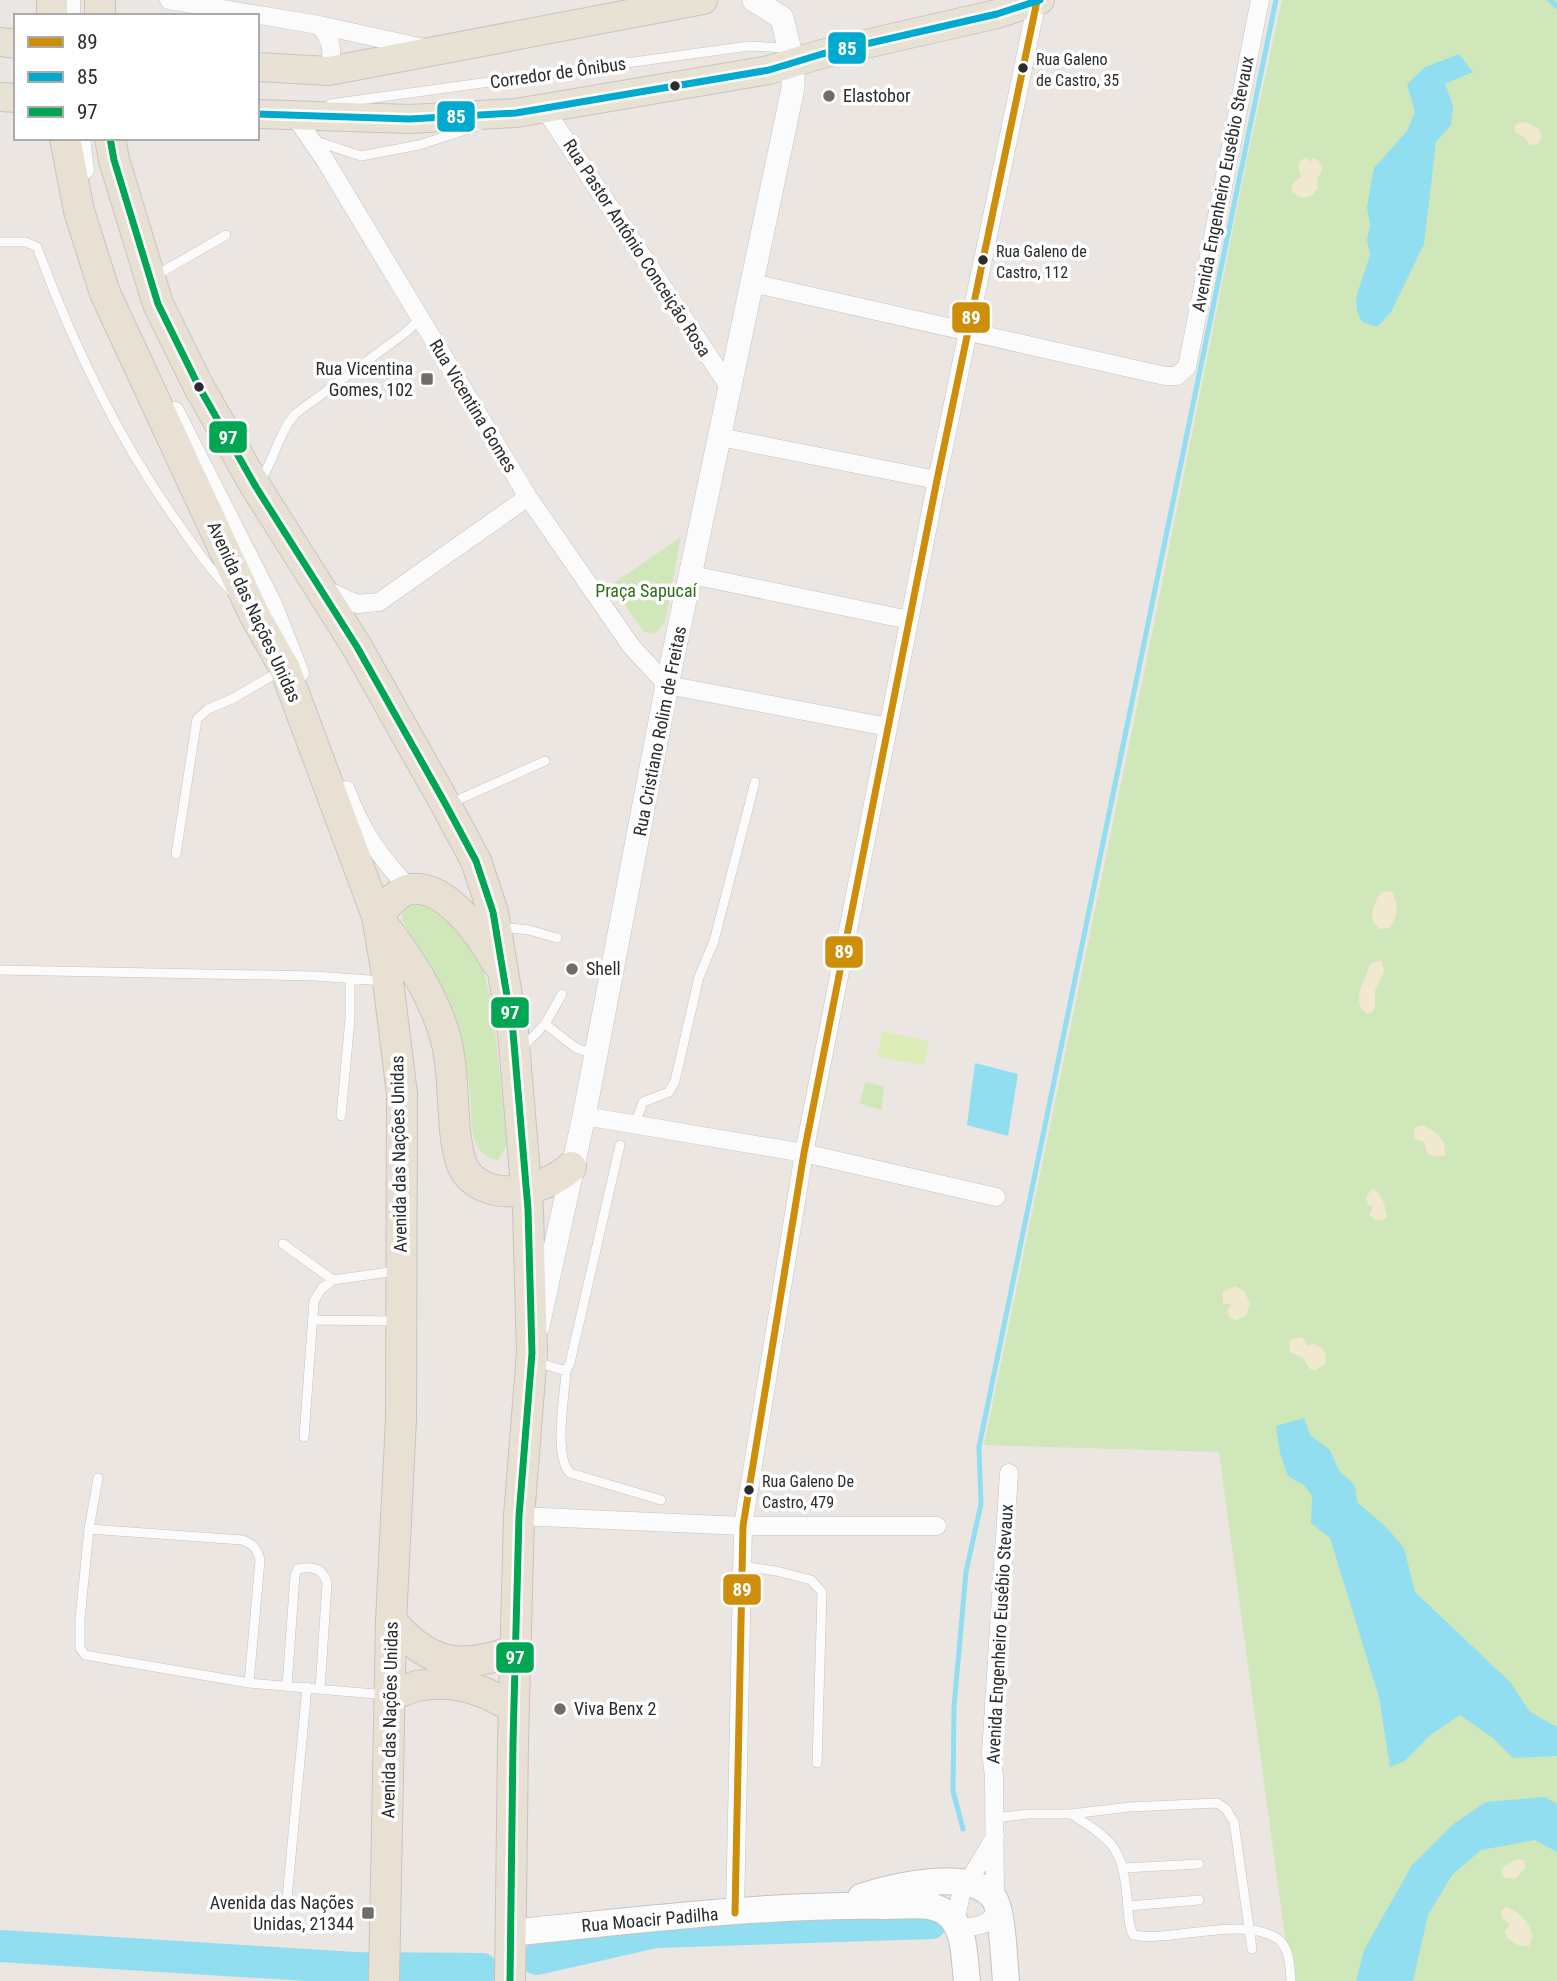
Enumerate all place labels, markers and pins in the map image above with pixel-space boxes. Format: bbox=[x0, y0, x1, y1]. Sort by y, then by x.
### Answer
place label: Rua Galeno de Castro, 35 bbox=[1036, 50, 1119, 90]
marker: Rua Galeno de Castro, 35 bbox=[1016, 61, 1030, 75]
unlabelled marker bbox=[668, 79, 682, 93]
place label: Elastobor bbox=[843, 85, 911, 106]
marker: Elastobor bbox=[821, 88, 837, 104]
place label: Rua Galeno de Castro, 112 bbox=[996, 242, 1087, 282]
marker: Rua Galeno de Castro, 112 bbox=[976, 253, 990, 267]
place label: Rua Vicentina Gomes, 102 bbox=[316, 358, 413, 400]
marker: Rua Vicentina Gomes, 102 bbox=[419, 371, 435, 387]
unlabelled marker bbox=[192, 380, 206, 394]
place label: Shell bbox=[586, 958, 621, 979]
marker: Shell bbox=[564, 961, 580, 977]
place label: Rua Galeno De Castro, 479 bbox=[762, 1472, 854, 1512]
marker: Rua Galeno De Castro, 479 bbox=[742, 1483, 756, 1497]
place label: Viva Benx 2 bbox=[574, 1698, 657, 1719]
marker: Viva Benx 2 bbox=[552, 1701, 568, 1717]
place label: Avenida das Nações Unidas, 21344 bbox=[210, 1892, 354, 1934]
marker: Avenida das Nações Unidas, 21344 bbox=[360, 1905, 376, 1921]

